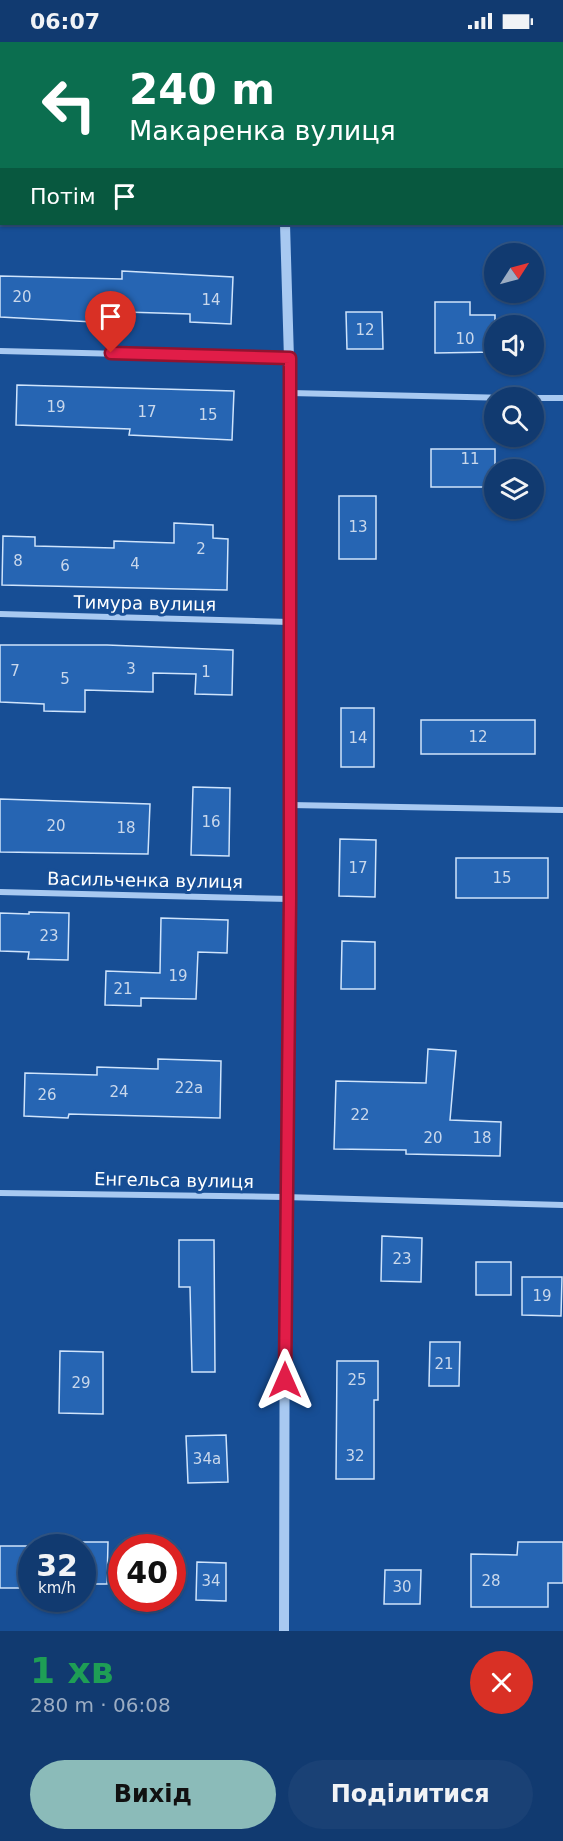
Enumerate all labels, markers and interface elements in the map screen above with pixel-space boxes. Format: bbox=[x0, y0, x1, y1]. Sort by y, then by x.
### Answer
text: 06:07 bbox=[30, 9, 100, 34]
text: 240 m bbox=[129, 65, 275, 114]
icon: left bbox=[30, 66, 108, 144]
text: Макаренка вулиця bbox=[129, 115, 396, 146]
icon: arrive bbox=[108, 180, 141, 213]
text: Потім bbox=[30, 184, 96, 209]
north arrow bbox=[484, 243, 544, 303]
map controls bbox=[484, 243, 544, 519]
house number: 20 bbox=[12, 288, 32, 306]
pin bbox=[85, 291, 136, 353]
house number: 14 bbox=[201, 291, 221, 309]
icon: arrive bbox=[94, 300, 127, 333]
button: sound bbox=[484, 315, 544, 375]
house number: 12 bbox=[355, 321, 375, 339]
house number: 10 bbox=[455, 330, 475, 348]
button: search bbox=[484, 387, 544, 447]
house number: 19 bbox=[46, 398, 66, 416]
house number: 17 bbox=[137, 403, 157, 421]
house number: 15 bbox=[198, 406, 218, 424]
house number: 11 bbox=[460, 450, 480, 468]
button: layers bbox=[484, 459, 544, 519]
house number: 13 bbox=[348, 518, 368, 536]
house number: 2 bbox=[196, 540, 206, 558]
house number: 8 bbox=[13, 552, 23, 570]
house number: 4 bbox=[130, 555, 140, 573]
house number: 6 bbox=[60, 557, 70, 575]
street label: Тимура вулиця bbox=[72, 591, 217, 615]
house number: 3 bbox=[126, 660, 136, 678]
house number: 7 bbox=[10, 662, 20, 680]
house number: 1 bbox=[201, 663, 211, 681]
house number: 5 bbox=[60, 670, 70, 688]
house number: 12 bbox=[468, 728, 488, 746]
house number: 14 bbox=[348, 729, 368, 747]
house number: 16 bbox=[201, 813, 221, 831]
house number: 20 bbox=[46, 817, 66, 835]
house number: 18 bbox=[116, 819, 136, 837]
house number: 17 bbox=[348, 859, 368, 877]
street label: Васильченка вулиця bbox=[47, 868, 243, 892]
house number: 15 bbox=[492, 869, 512, 887]
house number: 23 bbox=[39, 927, 59, 945]
house number: 19 bbox=[168, 967, 188, 985]
house number: 21 bbox=[113, 980, 133, 998]
house number: 22а bbox=[175, 1079, 203, 1097]
house number: 24 bbox=[109, 1083, 129, 1101]
house number: 26 bbox=[37, 1086, 57, 1104]
house number: 22 bbox=[350, 1106, 370, 1124]
house number: 20 bbox=[423, 1129, 443, 1147]
house number: 18 bbox=[472, 1129, 492, 1147]
street label: Енгельса вулиця bbox=[94, 1168, 254, 1192]
house number: 23 bbox=[392, 1250, 412, 1268]
house number: 19 bbox=[532, 1287, 552, 1305]
position arrow bbox=[253, 1348, 317, 1412]
house number: 21 bbox=[434, 1355, 454, 1373]
house number: 25 bbox=[347, 1371, 367, 1389]
house number: 29 bbox=[71, 1374, 91, 1392]
house number: 32 bbox=[345, 1447, 365, 1465]
house number: 34а bbox=[193, 1450, 221, 1468]
speed limit sign: 40 bbox=[108, 1534, 186, 1612]
text: 32 bbox=[36, 1548, 78, 1583]
house number: 34 bbox=[201, 1572, 221, 1590]
house number: 28 bbox=[481, 1572, 501, 1590]
house number: 30 bbox=[392, 1578, 412, 1596]
text: km/h bbox=[38, 1579, 76, 1597]
text: 1 хв bbox=[30, 1650, 114, 1691]
button: close bbox=[470, 1651, 533, 1714]
text: 280 m · 06:08 bbox=[30, 1693, 171, 1717]
button: Вихід bbox=[30, 1760, 276, 1829]
button: Поділитися bbox=[288, 1760, 533, 1829]

